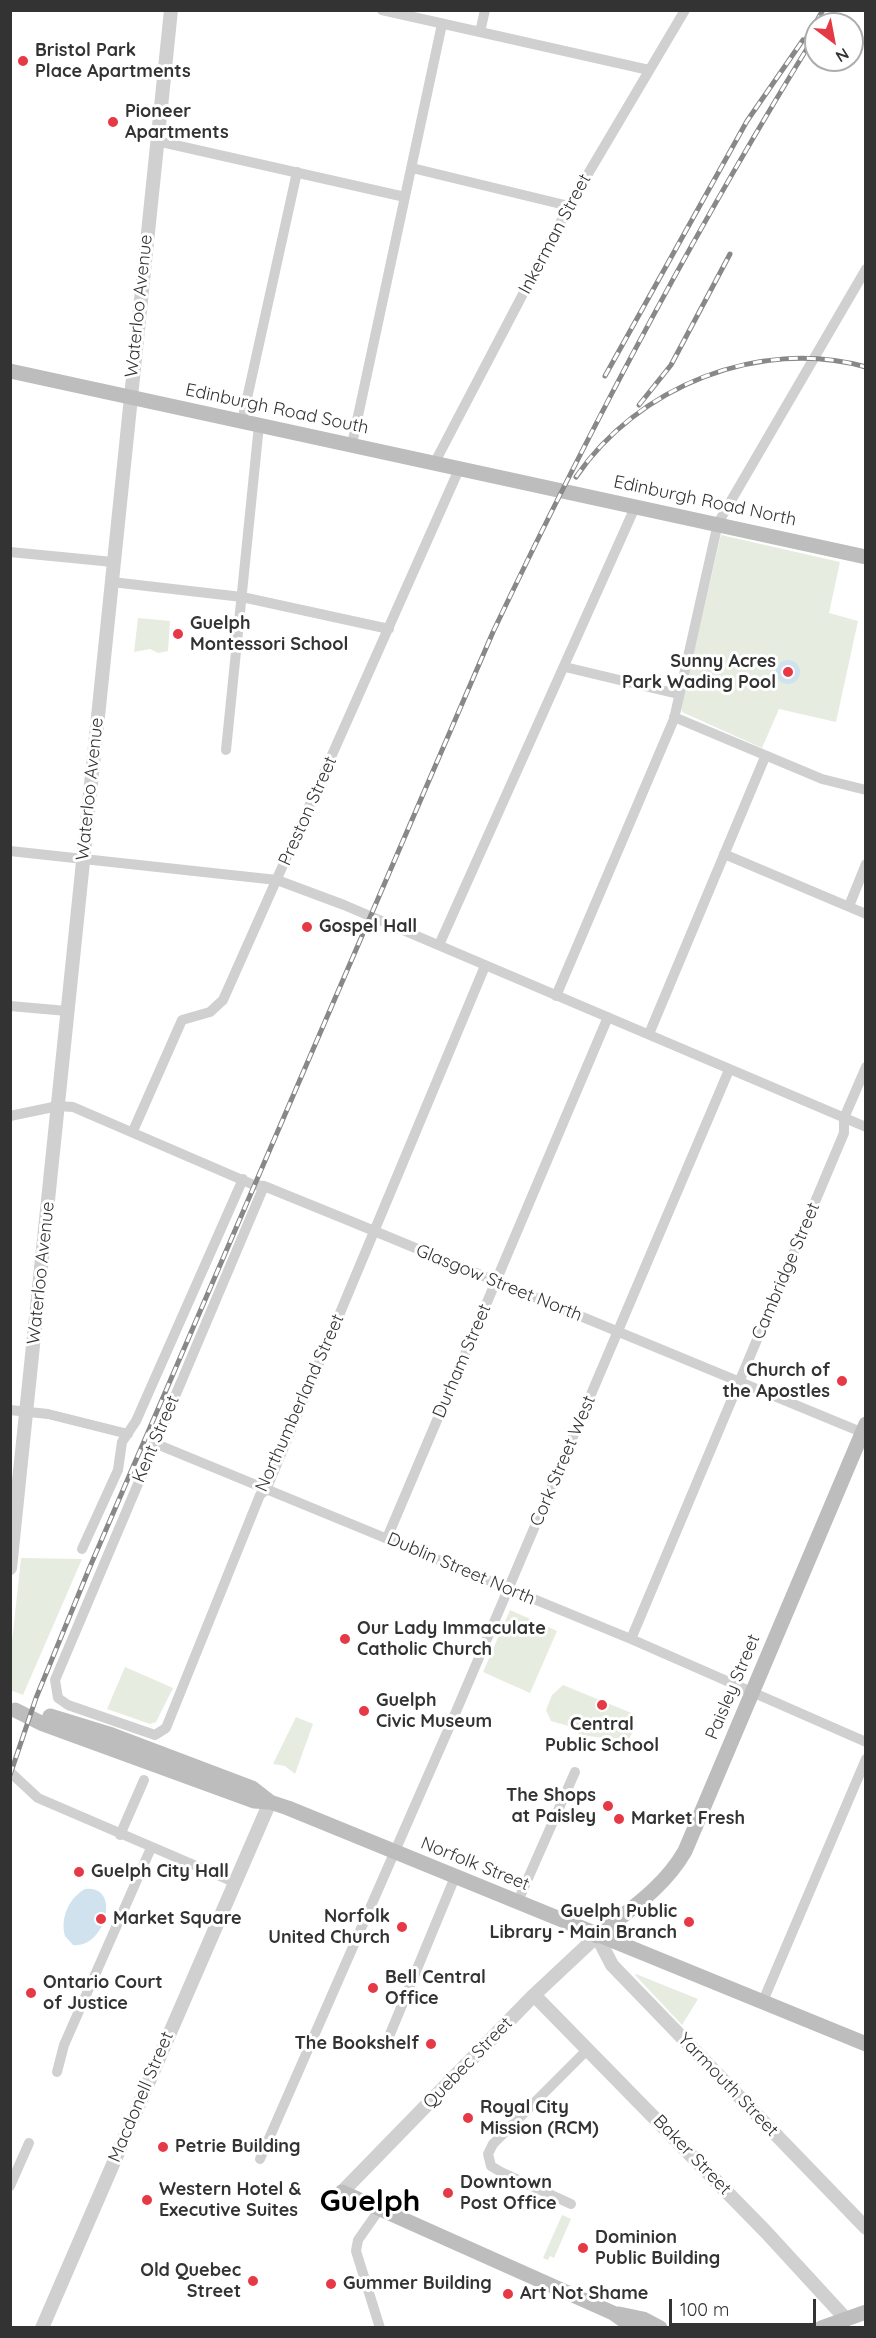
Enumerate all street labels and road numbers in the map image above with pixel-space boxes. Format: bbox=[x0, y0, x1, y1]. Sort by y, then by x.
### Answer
street label: Inkerman Street bbox=[514, 170, 596, 298]
street label: Waterloo Avenue bbox=[121, 234, 157, 378]
street label: Edinburgh Road South bbox=[183, 379, 371, 439]
street label: Edinburgh Road North bbox=[612, 471, 798, 531]
street label: Waterloo Avenue bbox=[72, 717, 108, 861]
street label: Preston Street bbox=[274, 753, 342, 869]
street label: Cambridge Street bbox=[747, 1199, 825, 1343]
street label: Waterloo Avenue bbox=[23, 1201, 59, 1345]
street label: Glasgow Street North bbox=[413, 1240, 585, 1326]
street label: Durham Street bbox=[428, 1301, 496, 1421]
street label: Northumberland Street bbox=[251, 1311, 349, 1495]
street label: Kent Street bbox=[128, 1392, 184, 1486]
street label: Cork Street West bbox=[526, 1392, 600, 1530]
street label: Dublin Street North bbox=[384, 1528, 538, 1610]
street label: Paisley Street bbox=[701, 1631, 765, 1743]
street label: Norfolk Street bbox=[417, 1832, 533, 1896]
street label: Quebec Street bbox=[419, 2013, 517, 2113]
street label: Macdonell Street bbox=[104, 2028, 178, 2166]
street label: Yarmouth Street bbox=[673, 2029, 783, 2141]
street label: Baker Street bbox=[648, 2110, 736, 2200]

